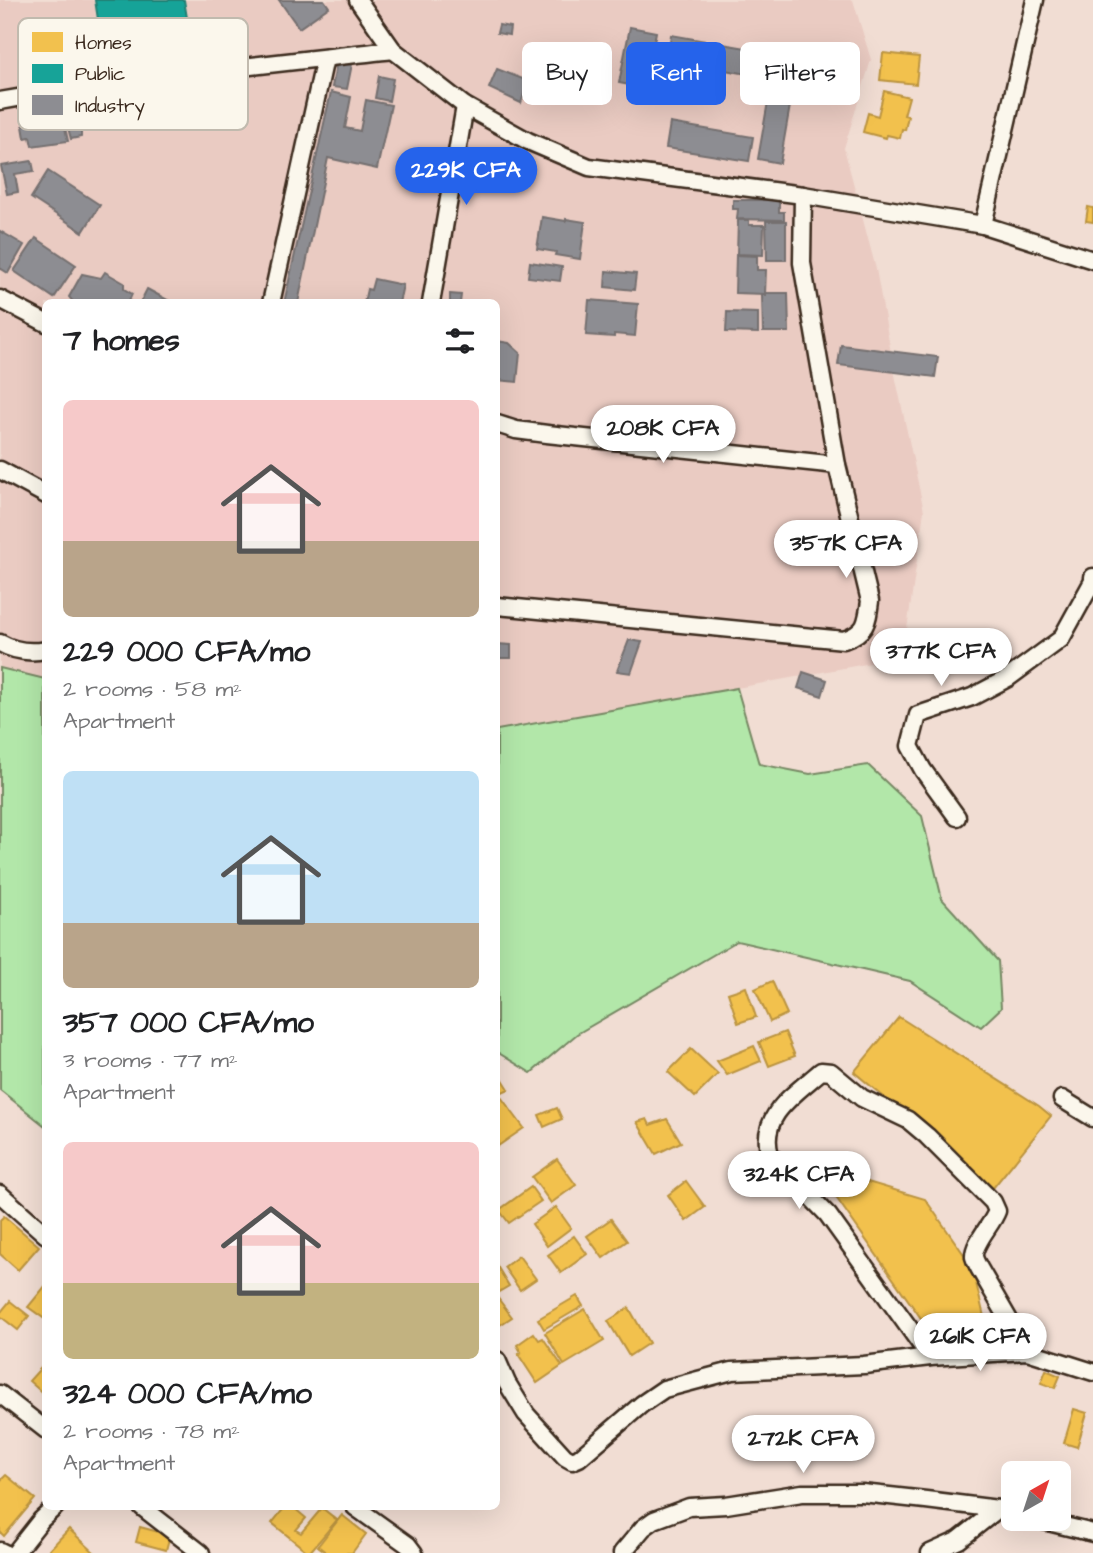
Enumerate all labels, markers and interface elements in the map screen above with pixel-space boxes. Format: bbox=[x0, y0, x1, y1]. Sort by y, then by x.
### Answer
legend bbox=[18, 18, 248, 130]
text: Homes bbox=[75, 30, 132, 57]
chip: Buy bbox=[522, 42, 612, 105]
chip: Rent bbox=[626, 42, 726, 105]
chip: Filters bbox=[740, 42, 860, 105]
text: Public bbox=[75, 61, 125, 88]
text: Industry bbox=[75, 93, 145, 121]
pin: 229K CFA bbox=[394, 148, 538, 207]
text: 229K CFA bbox=[411, 154, 521, 186]
text: 7 homes bbox=[63, 320, 180, 362]
icon: filters bbox=[441, 322, 479, 360]
pin: 208K CFA bbox=[591, 406, 735, 465]
text: 208K CFA bbox=[607, 412, 719, 444]
icon: home bbox=[208, 446, 334, 572]
pin: 357K CFA bbox=[774, 520, 918, 580]
text: 357K CFA bbox=[790, 527, 902, 559]
pin: 377K CFA bbox=[869, 628, 1013, 688]
text: 229 000 CFA/mo bbox=[63, 631, 310, 673]
text: 377K CFA bbox=[886, 635, 996, 667]
text: 2 rooms · 58 m² bbox=[63, 673, 242, 705]
text: Apartment bbox=[63, 705, 175, 737]
icon: home bbox=[208, 817, 334, 943]
text: 357 000 CFA/mo bbox=[63, 1002, 314, 1044]
text: 3 rooms · 77 m² bbox=[63, 1044, 238, 1076]
text: Apartment bbox=[63, 1076, 175, 1108]
pin: 324K CFA bbox=[727, 1152, 871, 1211]
text: 324K CFA bbox=[744, 1158, 854, 1190]
icon: home bbox=[208, 1188, 334, 1314]
pin: 261K CFA bbox=[908, 1314, 1052, 1373]
text: 261K CFA bbox=[930, 1320, 1030, 1352]
text: 324 000 CFA/mo bbox=[63, 1373, 312, 1415]
text: 2 rooms · 78 m² bbox=[63, 1415, 240, 1447]
pin: 272K CFA bbox=[731, 1416, 875, 1475]
text: 272K CFA bbox=[748, 1422, 858, 1454]
text: Apartment bbox=[63, 1447, 175, 1479]
north arrow bbox=[1001, 1461, 1071, 1531]
map controls bbox=[1001, 1461, 1071, 1531]

